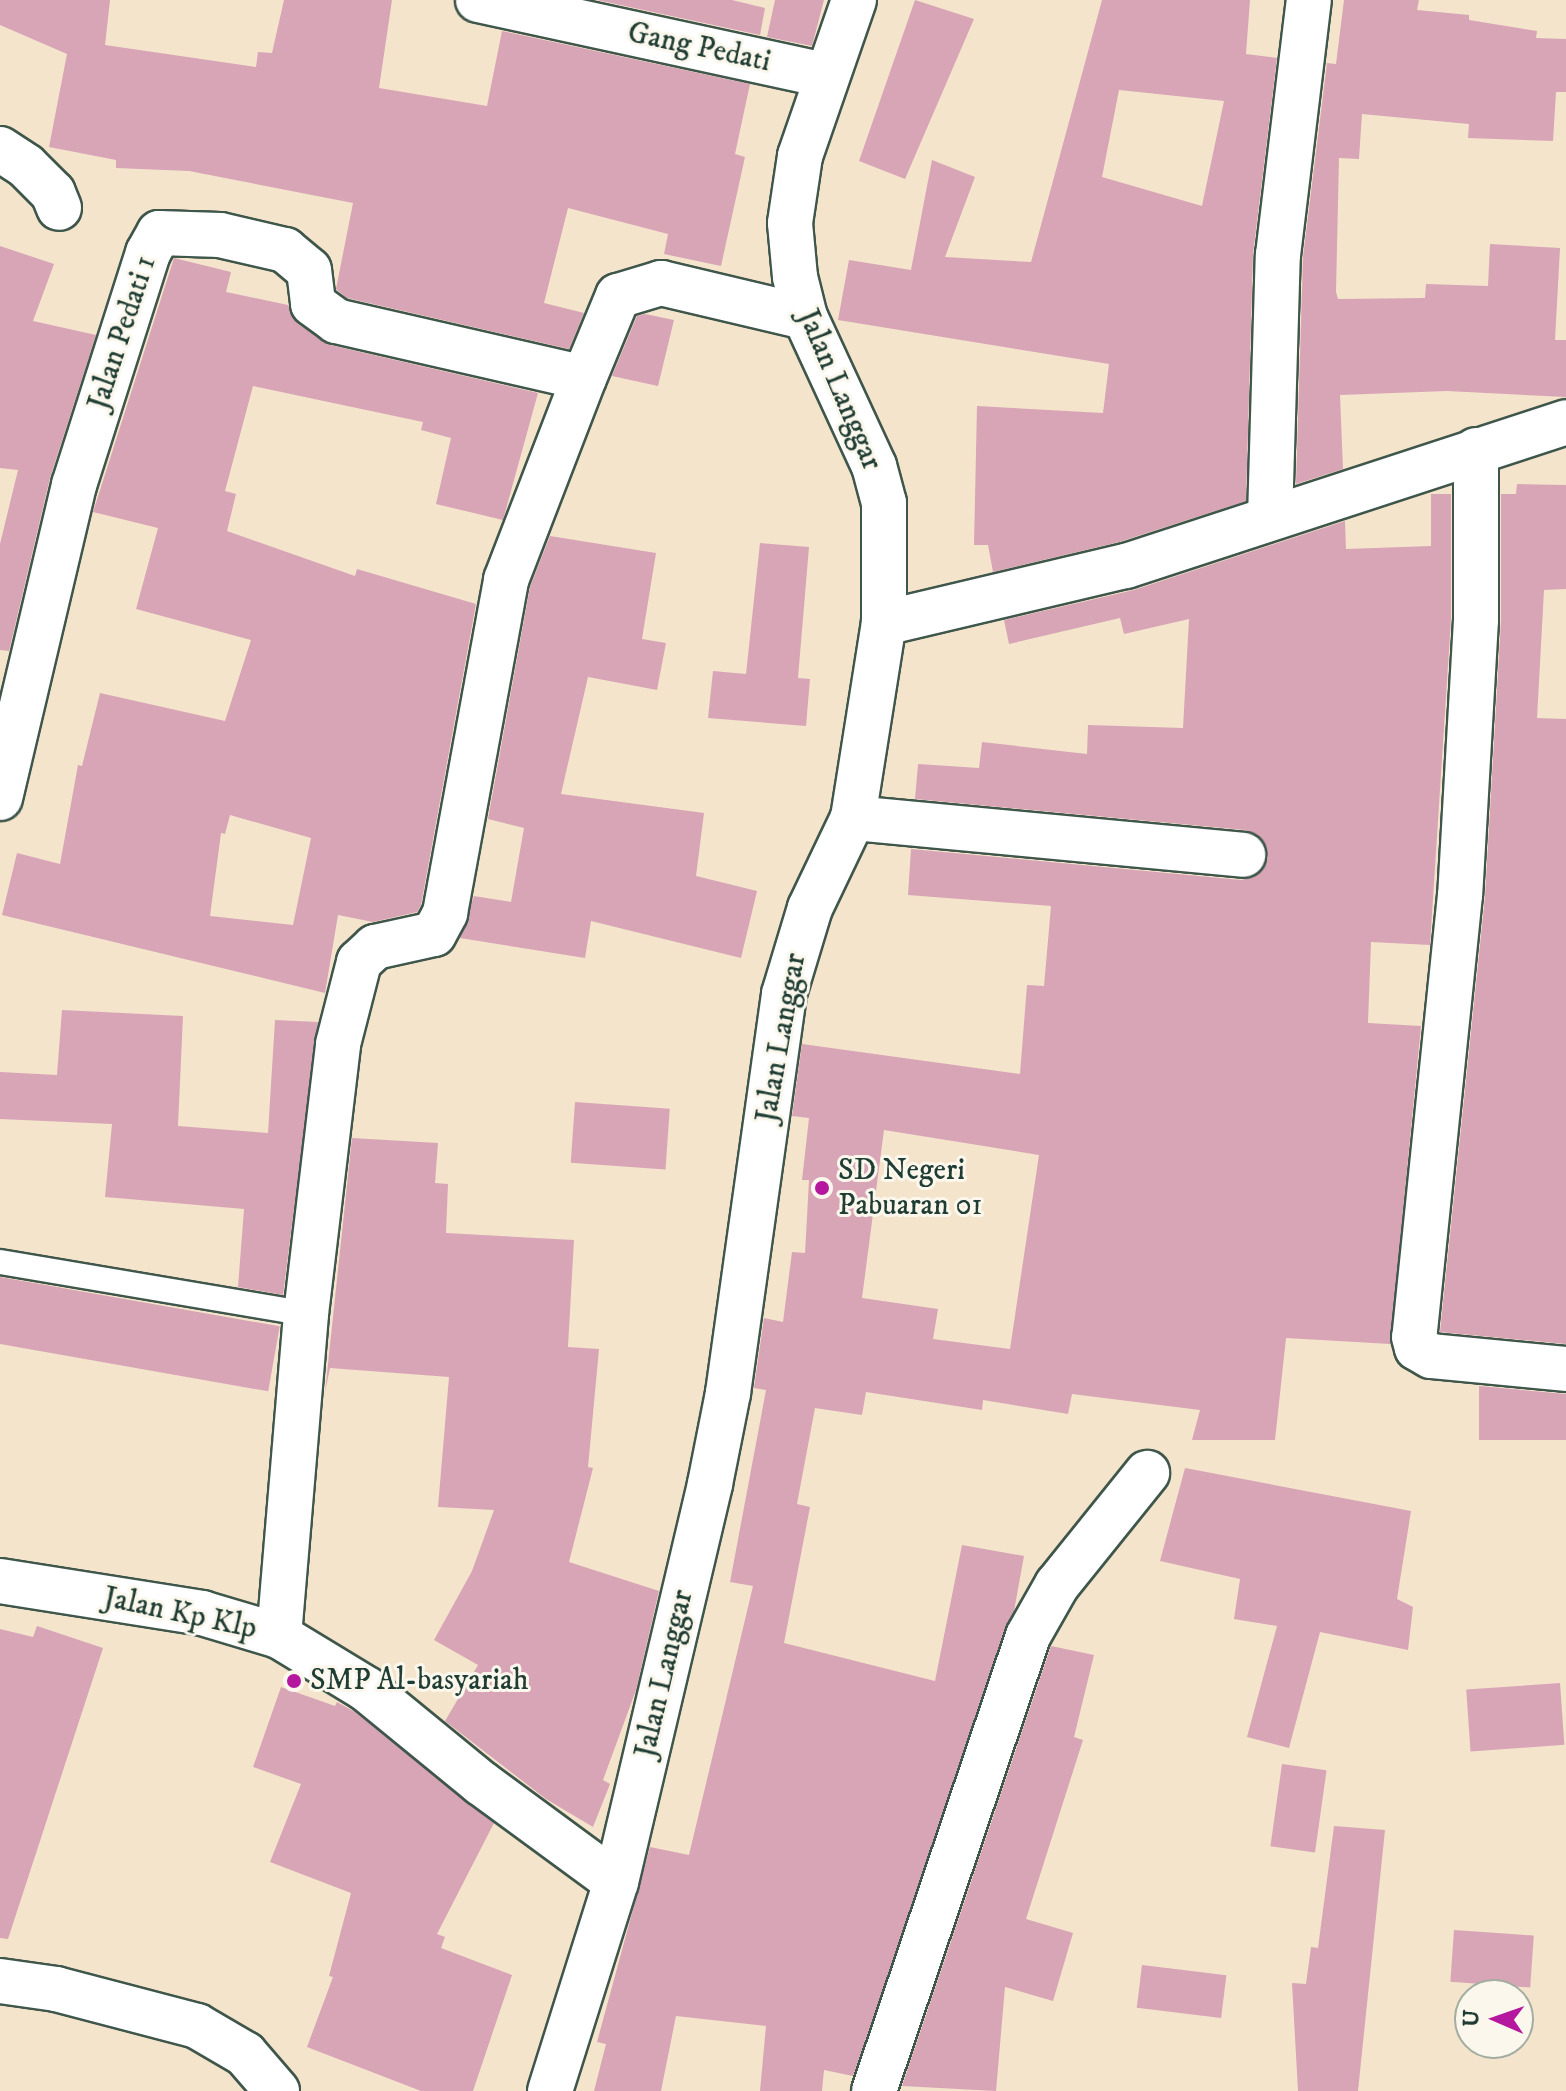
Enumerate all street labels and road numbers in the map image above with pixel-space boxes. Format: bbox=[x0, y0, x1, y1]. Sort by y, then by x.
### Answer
street label: Gang Pedati bbox=[624, 15, 774, 81]
street label: Jalan Pedati 1 bbox=[81, 251, 165, 415]
street label: Jalan Langgar bbox=[789, 304, 889, 476]
street label: Jalan Langgar bbox=[749, 951, 815, 1125]
street label: Jalan Kp Klp bbox=[100, 1580, 260, 1648]
street label: Jalan Langgar bbox=[628, 1587, 702, 1761]

